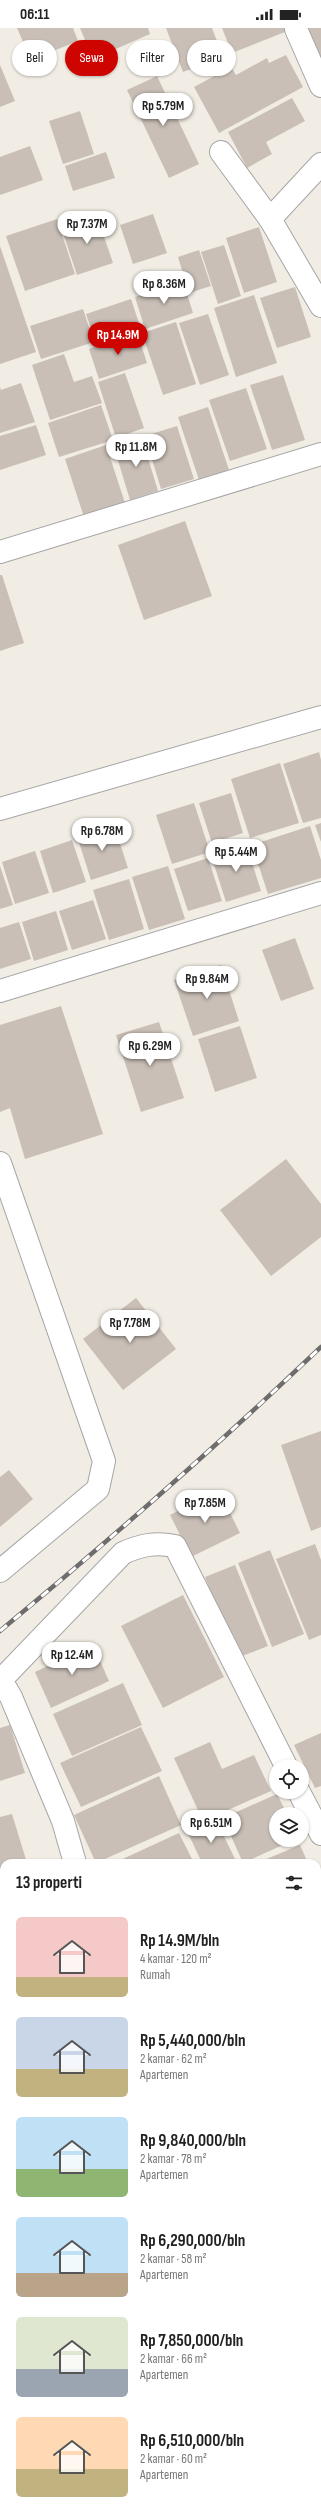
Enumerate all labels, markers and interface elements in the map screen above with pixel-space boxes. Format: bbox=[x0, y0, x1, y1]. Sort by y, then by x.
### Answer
text: 06:11 bbox=[20, 5, 49, 24]
chip: Beli bbox=[12, 40, 57, 76]
chip: Sewa bbox=[65, 40, 118, 76]
chip: Filter bbox=[126, 40, 179, 76]
chip: Baru bbox=[187, 40, 236, 76]
pin: Rp 5.79M bbox=[122, 93, 204, 127]
text: Rp 5.79M bbox=[142, 98, 184, 114]
pin: Rp 7.37M bbox=[46, 211, 128, 245]
text: Rp 7.37M bbox=[66, 216, 108, 232]
pin: Rp 8.36M bbox=[123, 271, 205, 305]
text: Rp 8.36M bbox=[142, 276, 186, 292]
pin: Rp 14.9M bbox=[77, 322, 159, 356]
text: Rp 14.9M bbox=[97, 327, 139, 343]
pin: Rp 11.8M bbox=[95, 434, 177, 468]
text: Rp 11.8M bbox=[115, 439, 157, 455]
pin: Rp 6.78M bbox=[61, 818, 143, 852]
text: Rp 6.78M bbox=[81, 823, 123, 839]
pin: Rp 5.44M bbox=[195, 839, 277, 873]
text: Rp 5.44M bbox=[214, 844, 258, 860]
pin: Rp 9.84M bbox=[166, 966, 248, 1000]
text: Rp 9.84M bbox=[185, 971, 229, 987]
pin: Rp 6.29M bbox=[109, 1033, 191, 1067]
text: Rp 6.29M bbox=[128, 1038, 172, 1054]
pin: Rp 7.78M bbox=[89, 1310, 171, 1344]
text: Rp 7.78M bbox=[110, 1315, 150, 1331]
pin: Rp 7.85M bbox=[164, 1490, 246, 1524]
text: Rp 7.85M bbox=[184, 1495, 226, 1511]
pin: Rp 12.4M bbox=[31, 1642, 113, 1676]
text: Rp 12.4M bbox=[51, 1647, 93, 1663]
map controls bbox=[269, 1759, 309, 1847]
button: locate bbox=[269, 1759, 309, 1799]
button: layers bbox=[269, 1807, 309, 1847]
pin: Rp 6.51M bbox=[170, 1810, 252, 1844]
text: Rp 6.51M bbox=[190, 1815, 232, 1831]
icon: filters bbox=[283, 1872, 305, 1894]
text: 13 properti bbox=[16, 1873, 82, 1893]
text: Rp 14.9M/bln bbox=[140, 1931, 219, 1951]
icon: home bbox=[48, 1933, 96, 1981]
text: 4 kamar · 120 m² bbox=[140, 1951, 212, 1967]
text: Rumah bbox=[140, 1967, 170, 1983]
text: Rp 5,440,000/bln bbox=[140, 2031, 245, 2051]
icon: home bbox=[48, 2033, 96, 2081]
text: 2 kamar · 62 m² bbox=[140, 2051, 207, 2067]
text: Apartemen bbox=[140, 2067, 188, 2083]
text: Rp 9,840,000/bln bbox=[140, 2131, 246, 2151]
icon: home bbox=[48, 2133, 96, 2181]
text: 2 kamar · 78 m² bbox=[140, 2151, 207, 2167]
text: Apartemen bbox=[140, 2167, 188, 2183]
text: Rp 6,290,000/bln bbox=[140, 2231, 245, 2251]
icon: home bbox=[48, 2233, 96, 2281]
text: 2 kamar · 58 m² bbox=[140, 2251, 207, 2267]
text: Apartemen bbox=[140, 2267, 188, 2283]
text: Rp 7,850,000/bln bbox=[140, 2331, 243, 2351]
icon: home bbox=[48, 2333, 96, 2381]
text: 2 kamar · 66 m² bbox=[140, 2351, 207, 2367]
text: Apartemen bbox=[140, 2367, 188, 2383]
text: Rp 6,510,000/bln bbox=[140, 2431, 244, 2451]
icon: home bbox=[48, 2433, 96, 2481]
text: 2 kamar · 60 m² bbox=[140, 2451, 207, 2467]
text: Apartemen bbox=[140, 2467, 188, 2483]

